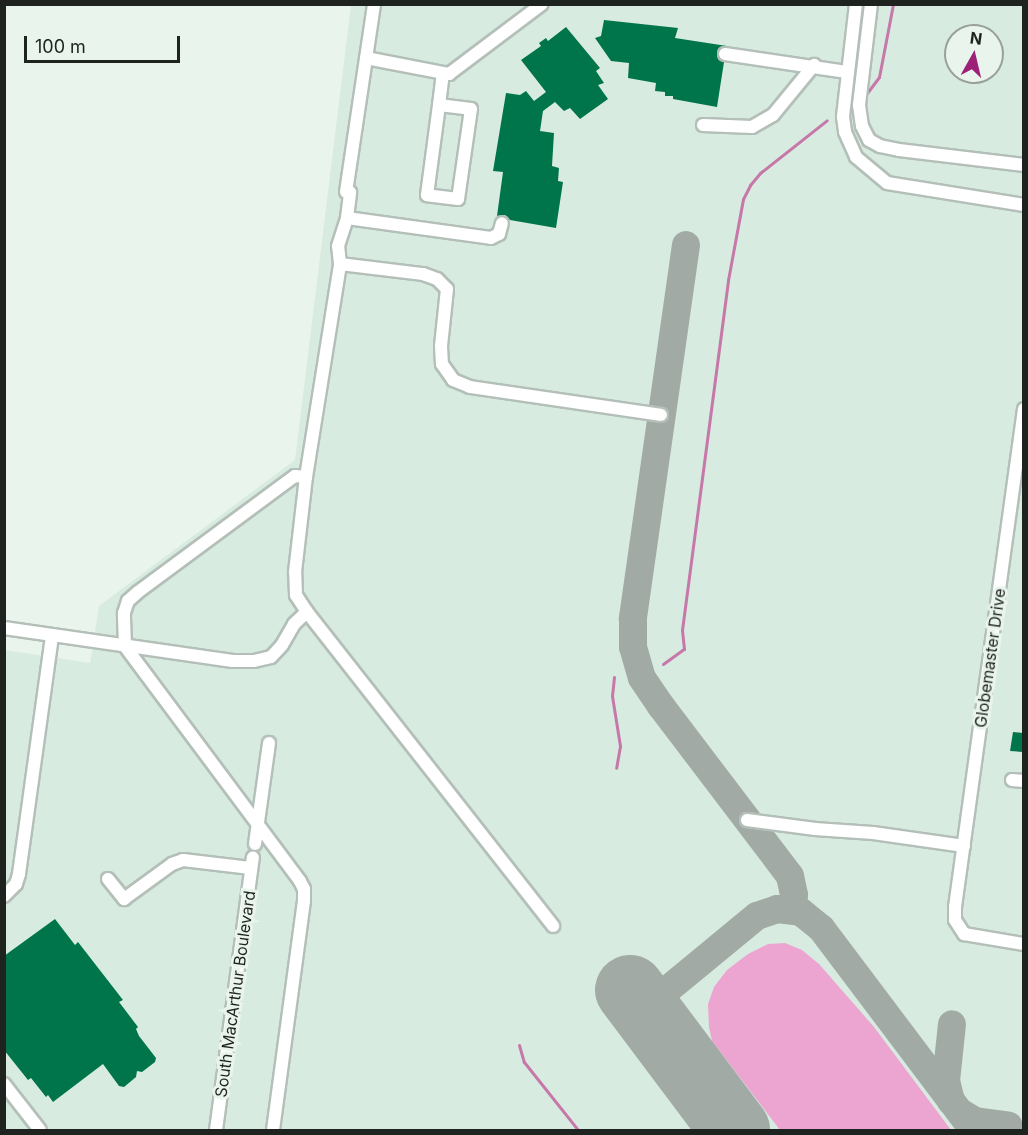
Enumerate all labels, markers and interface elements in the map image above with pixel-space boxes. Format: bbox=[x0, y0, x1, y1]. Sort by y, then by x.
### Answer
scale bar bbox=[27, 24, 183, 62]
north arrow bbox=[944, 24, 1004, 84]
text: N bbox=[969, 27, 984, 49]
text: 100 m bbox=[35, 36, 86, 57]
street label: Globemaster Drive bbox=[971, 587, 1009, 729]
street label: South MacArthur Boulevard bbox=[211, 889, 259, 1099]

